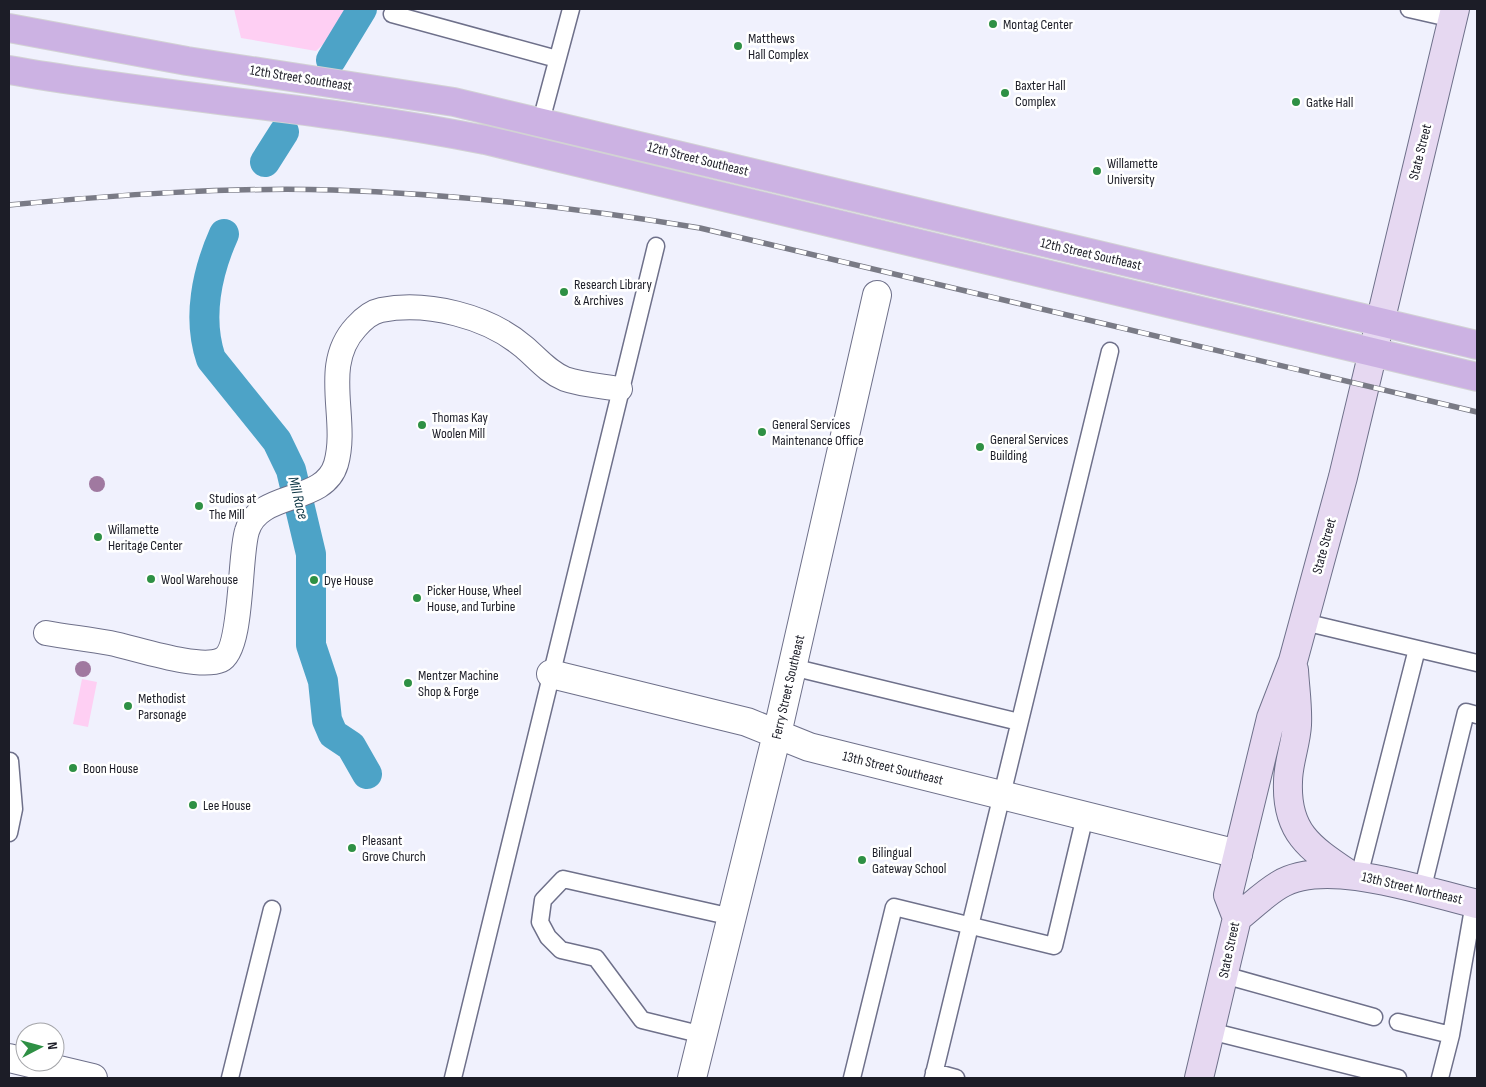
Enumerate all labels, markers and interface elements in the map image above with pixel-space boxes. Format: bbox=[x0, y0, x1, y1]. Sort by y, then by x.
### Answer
place label: Montag Center bbox=[1003, 16, 1073, 33]
marker: Montag Center bbox=[987, 18, 999, 30]
place label: Matthews Hall Complex bbox=[748, 30, 809, 63]
marker: Matthews Hall Complex bbox=[732, 40, 744, 52]
street label: 12th Street Southeast bbox=[249, 62, 353, 94]
place label: Baxter Hall Complex bbox=[1015, 77, 1066, 110]
marker: Baxter Hall Complex bbox=[999, 87, 1011, 99]
place label: Gatke Hall bbox=[1306, 94, 1353, 111]
marker: Gatke Hall bbox=[1290, 96, 1302, 108]
street label: State Street bbox=[1405, 122, 1435, 182]
street label: 12th Street Southeast bbox=[646, 138, 750, 180]
place label: Willamette University bbox=[1107, 155, 1158, 188]
marker: Willamette University bbox=[1091, 165, 1103, 177]
street label: 12th Street Southeast bbox=[1039, 234, 1143, 274]
place label: Research Library & Archives bbox=[574, 276, 652, 309]
marker: Research Library & Archives bbox=[558, 286, 570, 298]
place label: Thomas Kay Woolen Mill bbox=[432, 409, 489, 442]
place label: General Services Maintenance Office bbox=[772, 416, 864, 449]
marker: Thomas Kay Woolen Mill bbox=[416, 419, 428, 431]
marker: General Services Maintenance Office bbox=[756, 426, 768, 438]
place label: General Services Building bbox=[990, 431, 1068, 464]
marker: General Services Building bbox=[974, 441, 986, 453]
water label: Mill Race bbox=[283, 474, 313, 522]
place label: Studios at The Mill bbox=[209, 490, 256, 523]
marker: Studios at The Mill bbox=[193, 500, 205, 512]
street label: State Street bbox=[1308, 516, 1340, 576]
place label: Willamette Heritage Center bbox=[108, 521, 183, 554]
marker: Willamette Heritage Center bbox=[92, 531, 104, 543]
place label: Wool Warehouse bbox=[161, 571, 238, 588]
place label: Dye House bbox=[324, 572, 373, 589]
marker: Wool Warehouse bbox=[145, 573, 157, 585]
marker: Dye House bbox=[308, 574, 320, 586]
place label: Picker House, Wheel House, and Turbine bbox=[427, 582, 521, 615]
marker: Picker House, Wheel House, and Turbine bbox=[411, 592, 423, 604]
street label: Ferry Street Southeast bbox=[768, 633, 808, 741]
place label: Mentzer Machine Shop & Forge bbox=[418, 667, 499, 700]
marker: Mentzer Machine Shop & Forge bbox=[402, 677, 414, 689]
place label: Methodist Parsonage bbox=[138, 690, 186, 723]
marker: Methodist Parsonage bbox=[122, 700, 134, 712]
street label: 13th Street Southeast bbox=[841, 747, 945, 789]
place label: Boon House bbox=[83, 760, 139, 777]
marker: Boon House bbox=[67, 762, 79, 774]
place label: Lee House bbox=[203, 797, 251, 814]
marker: Lee House bbox=[187, 799, 199, 811]
place label: Pleasant Grove Church bbox=[362, 832, 426, 865]
marker: Pleasant Grove Church bbox=[346, 842, 358, 854]
place label: Bilingual Gateway School bbox=[872, 844, 946, 877]
marker: Bilingual Gateway School bbox=[856, 854, 868, 866]
street label: 13th Street Northeast bbox=[1360, 868, 1464, 908]
street label: State Street bbox=[1215, 920, 1243, 980]
north arrow bbox=[15, 1022, 65, 1072]
text: N bbox=[44, 1041, 61, 1050]

